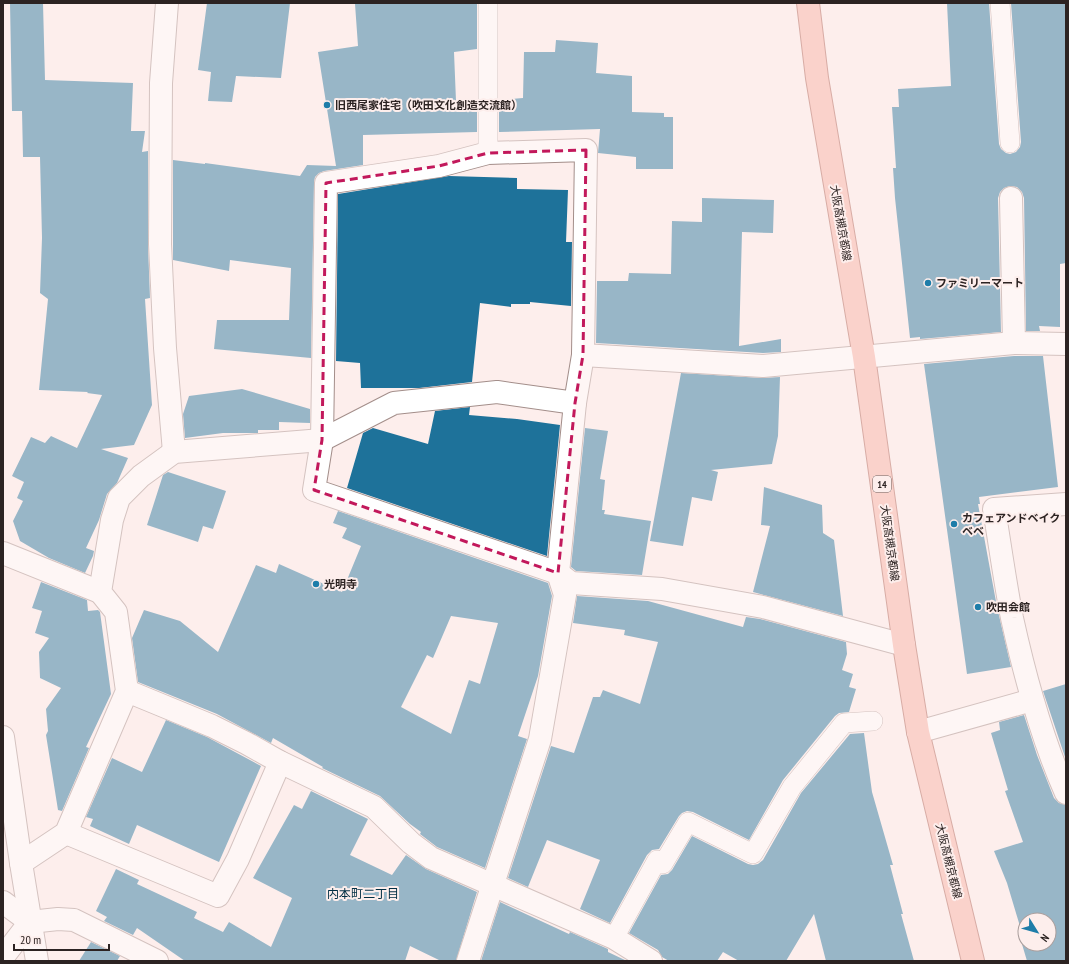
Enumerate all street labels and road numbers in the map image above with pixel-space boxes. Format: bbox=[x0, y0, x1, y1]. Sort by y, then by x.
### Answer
street label: 大阪高槻京都線 bbox=[827, 184, 855, 262]
road number: 14 bbox=[873, 476, 891, 492]
street label: 大阪高槻京都線 bbox=[878, 504, 902, 582]
street label: 大阪高槻京都線 bbox=[933, 822, 965, 900]

